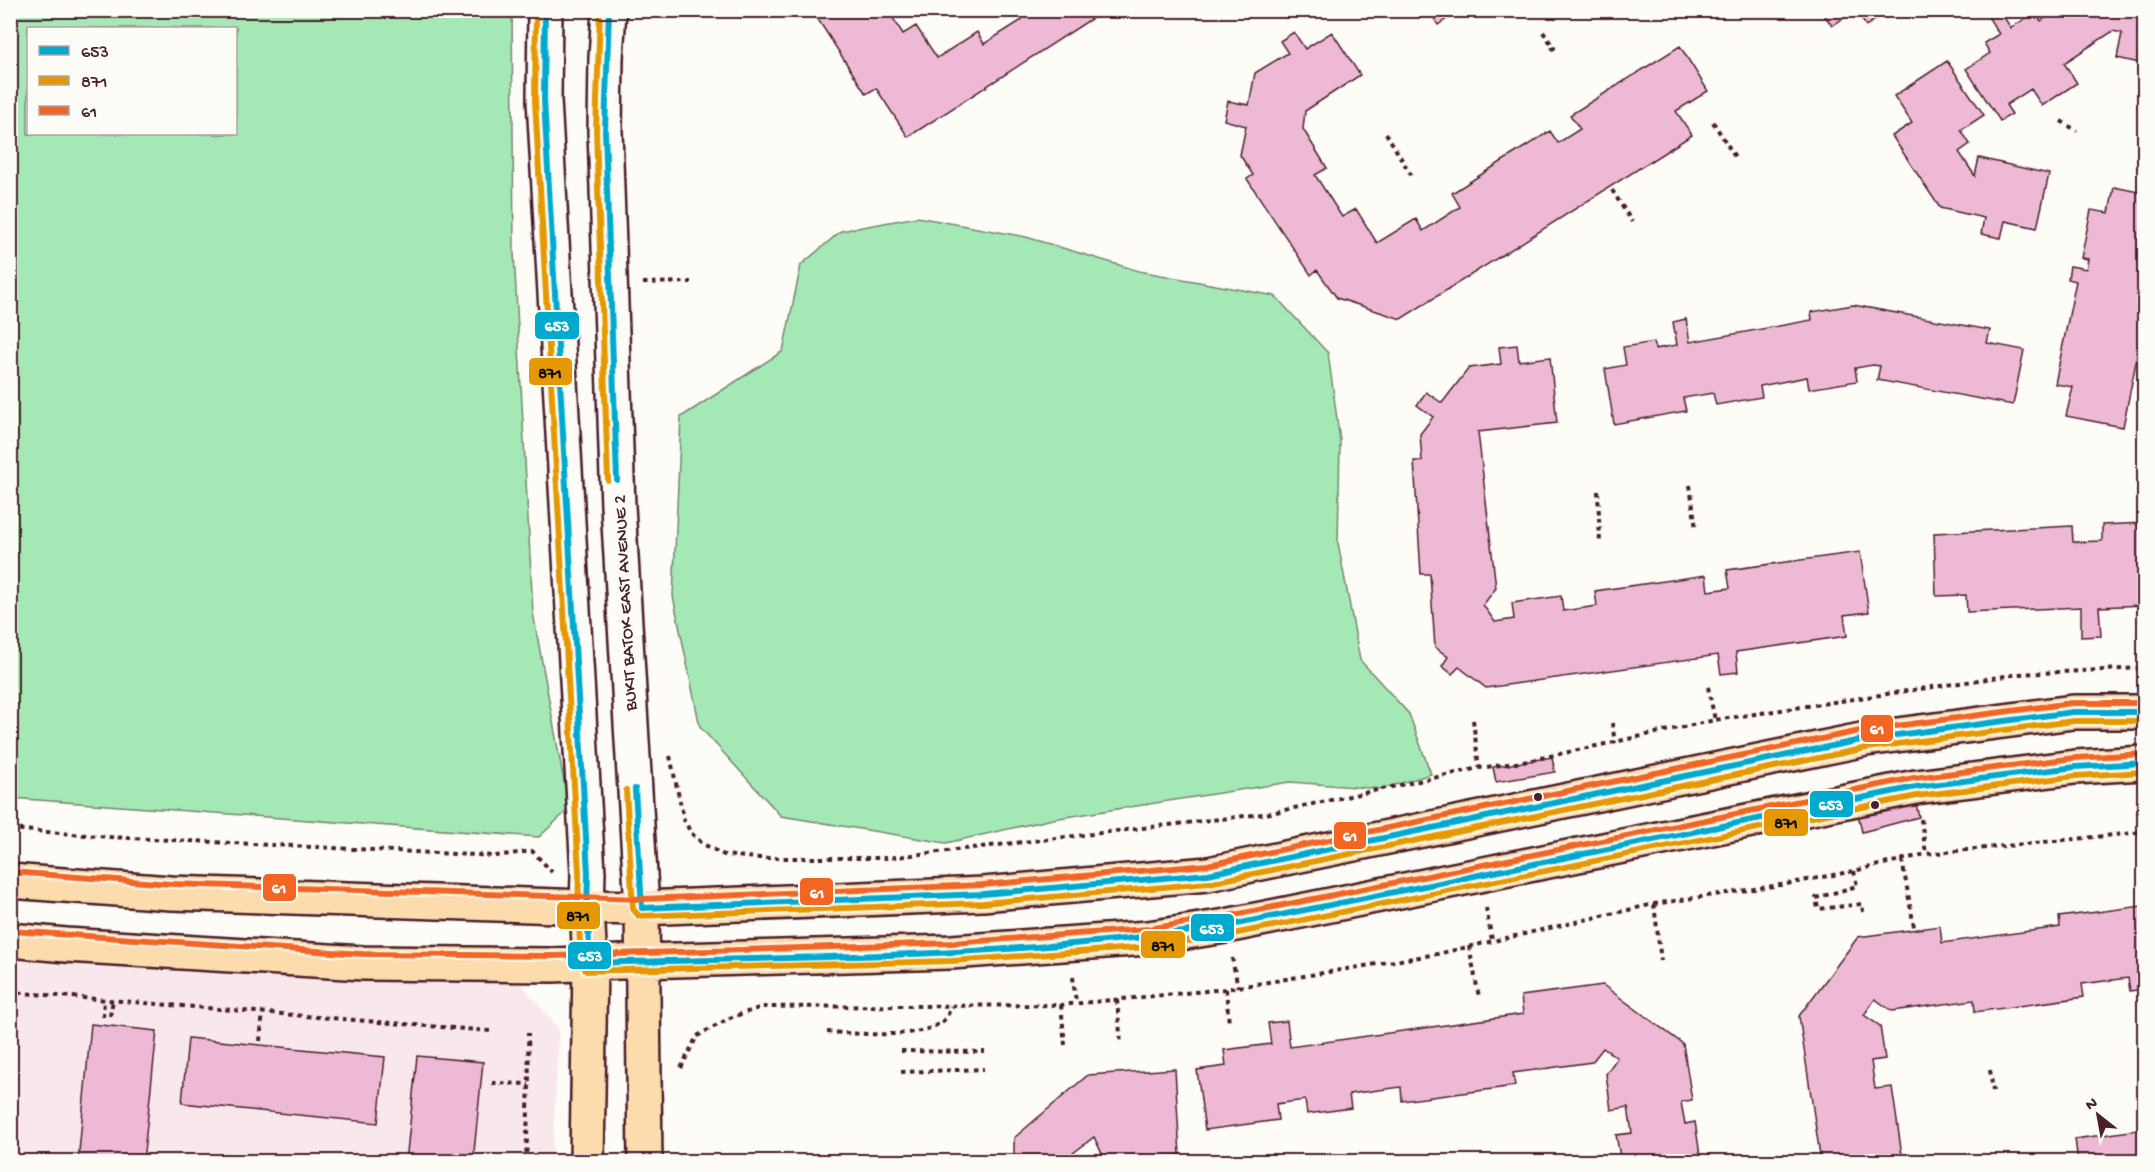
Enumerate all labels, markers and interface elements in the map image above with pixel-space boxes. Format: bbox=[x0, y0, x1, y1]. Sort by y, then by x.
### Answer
legend bbox=[27, 27, 237, 135]
text: 653 bbox=[81, 43, 109, 64]
text: 871 bbox=[81, 73, 108, 94]
text: 61 bbox=[81, 103, 97, 124]
line badge: 653 bbox=[534, 311, 580, 340]
text: 653 bbox=[545, 319, 569, 338]
line badge: 871 bbox=[528, 357, 573, 386]
text: 871 bbox=[538, 366, 562, 385]
street label: BUKIT BATOK EAST AVENUE 2 bbox=[610, 494, 643, 712]
line badge: 61 bbox=[1860, 714, 1894, 743]
text: 61 bbox=[1870, 722, 1884, 741]
line badge: 653 bbox=[1809, 790, 1854, 818]
unlabelled marker bbox=[1532, 791, 1544, 803]
text: 653 bbox=[1819, 798, 1843, 817]
unlabelled marker bbox=[1869, 799, 1881, 811]
line badge: 871 bbox=[1763, 808, 1809, 837]
text: 871 bbox=[1774, 816, 1798, 835]
line badge: 61 bbox=[1333, 821, 1367, 850]
text: 61 bbox=[1343, 829, 1357, 848]
line badge: 61 bbox=[262, 873, 297, 902]
line badge: 61 bbox=[799, 877, 834, 906]
text: 61 bbox=[272, 881, 286, 900]
text: 61 bbox=[810, 886, 824, 905]
line badge: 871 bbox=[556, 901, 601, 930]
text: 871 bbox=[566, 909, 590, 928]
line badge: 653 bbox=[1190, 913, 1235, 942]
text: 653 bbox=[1200, 922, 1224, 941]
line badge: 871 bbox=[1140, 930, 1186, 959]
text: 871 bbox=[1151, 939, 1175, 958]
line badge: 653 bbox=[567, 941, 612, 970]
text: 653 bbox=[578, 949, 602, 968]
north arrow bbox=[2068, 1085, 2128, 1145]
text: N bbox=[2083, 1094, 2102, 1116]

